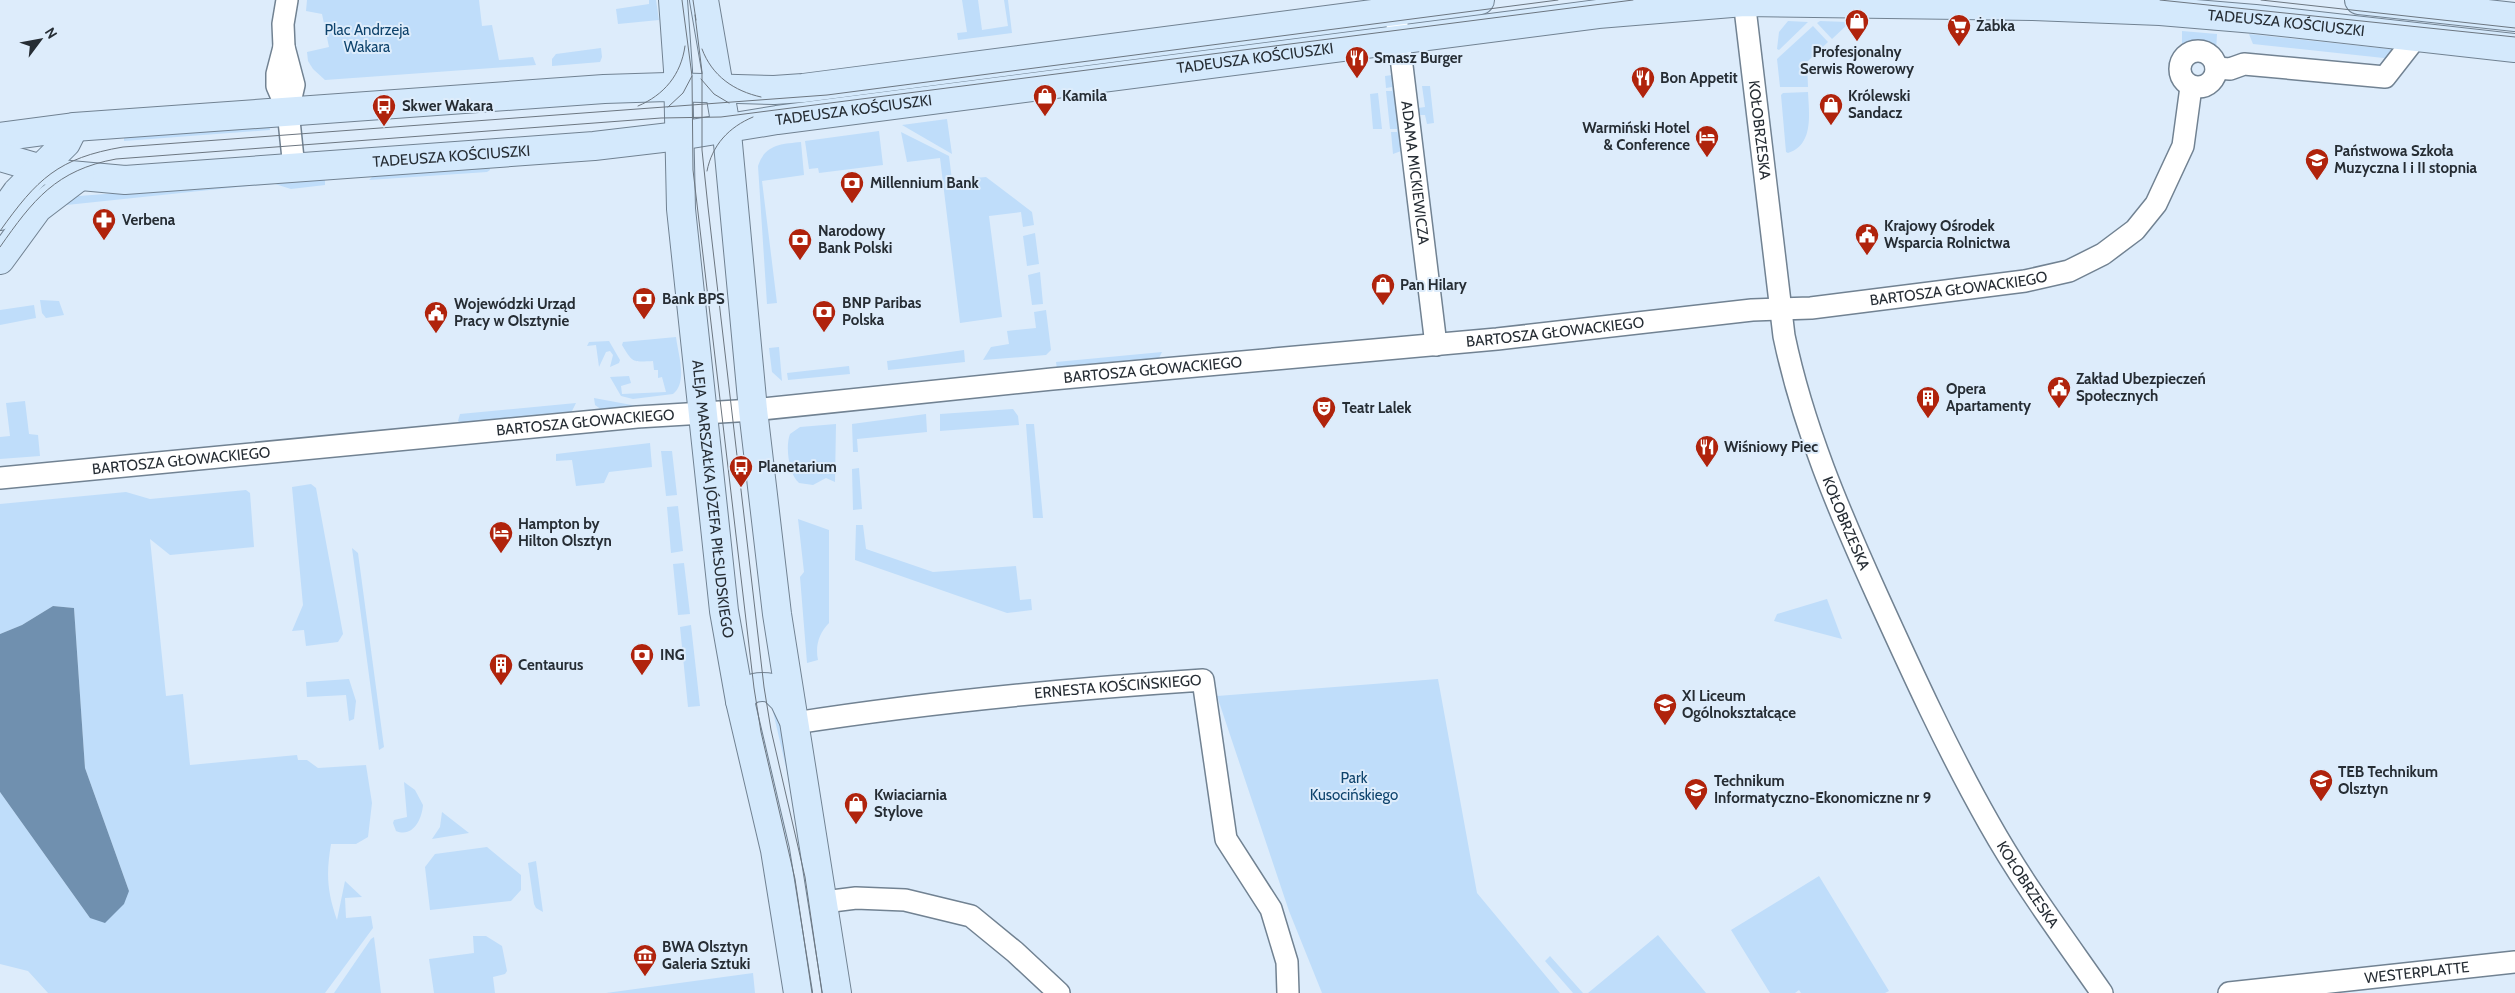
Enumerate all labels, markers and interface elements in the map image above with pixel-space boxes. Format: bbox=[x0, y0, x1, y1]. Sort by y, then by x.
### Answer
street label: TADEUSZA KOŚCIUSZKI bbox=[2207, 6, 2366, 40]
shop icon: Profesjonalny Serwis Rowerowy bbox=[1844, 8, 1870, 42]
supermarket icon: Żabka bbox=[1946, 13, 1972, 47]
north arrow bbox=[15, 15, 65, 65]
place label: Żabka bbox=[1976, 17, 2015, 35]
park label: Plac Andrzeja Wakara bbox=[324, 21, 410, 56]
text: N bbox=[41, 24, 61, 42]
street label: TADEUSZA KOŚCIUSZKI bbox=[1176, 39, 1335, 77]
place label: Profesjonalny Serwis Rowerowy bbox=[1800, 43, 1915, 78]
restaurant icon: Smasz Burger bbox=[1344, 45, 1370, 79]
place label: Smasz Burger bbox=[1374, 49, 1463, 67]
restaurant icon: Bon Appetit bbox=[1630, 65, 1656, 99]
place label: Bon Appetit bbox=[1660, 69, 1738, 87]
street label: KOŁOBRZESKA bbox=[1745, 79, 1774, 181]
shop icon: Kamila bbox=[1032, 83, 1058, 117]
place label: Kamila bbox=[1062, 87, 1107, 105]
place label: Królewski Sandacz bbox=[1848, 87, 1910, 122]
street label: TADEUSZA KOŚCIUSZKI bbox=[774, 91, 933, 129]
shop icon: Królewski Sandacz bbox=[1818, 92, 1844, 126]
bus stop icon: Skwer Wakara bbox=[371, 93, 397, 127]
place label: Skwer Wakara bbox=[402, 97, 494, 115]
street label: ADAMA MICKIEWICZA bbox=[1397, 100, 1433, 246]
place label: Warmiński Hotel & Conference bbox=[1582, 119, 1690, 154]
hotel icon: Warmiński Hotel & Conference bbox=[1694, 124, 1720, 158]
street label: TADEUSZA KOŚCIUSZKI bbox=[372, 142, 531, 171]
place label: Państwowa Szkoła Muzyczna I i II stopnia bbox=[2334, 142, 2478, 177]
school or university icon: Państwowa Szkoła Muzyczna I i II stopnia bbox=[2304, 147, 2330, 181]
bank icon: Millennium Bank bbox=[839, 170, 865, 204]
place label: Millennium Bank bbox=[870, 174, 979, 192]
pharmacy icon: Verbena bbox=[91, 207, 117, 241]
place label: Verbena bbox=[122, 211, 176, 229]
place label: Krajowy Ośrodek Wsparcia Rolnictwa bbox=[1884, 217, 2011, 252]
place label: Narodowy Bank Polski bbox=[818, 222, 892, 257]
public building icon: Krajowy Ośrodek Wsparcia Rolnictwa bbox=[1854, 222, 1880, 256]
bank icon: Narodowy Bank Polski bbox=[787, 227, 813, 261]
street label: BARTOSZA GŁOWACKIEGO bbox=[1869, 267, 2049, 310]
shop icon: Pan Hilary bbox=[1370, 272, 1396, 306]
place label: Pan Hilary bbox=[1400, 276, 1468, 294]
bank icon: Bank BPS bbox=[631, 286, 657, 320]
place label: Bank BPS bbox=[662, 290, 725, 308]
place label: BNP Paribas Polska bbox=[842, 294, 921, 329]
place label: Wojewódzki Urząd Pracy w Olsztynie bbox=[454, 295, 576, 330]
bank icon: BNP Paribas Polska bbox=[811, 299, 837, 333]
public building icon: Wojewódzki Urząd Pracy w Olsztynie bbox=[423, 300, 449, 334]
street label: BARTOSZA GŁOWACKIEGO bbox=[1465, 313, 1645, 351]
street label: BARTOSZA GŁOWACKIEGO bbox=[1063, 353, 1243, 387]
street label: ALEJA MARSZAŁKA JÓZEFA PIŁSUDSKIEGO bbox=[688, 359, 738, 639]
place label: Zakład Ubezpieczeń Społecznych bbox=[2076, 370, 2206, 405]
public building icon: Zakład Ubezpieczeń Społecznych bbox=[2046, 375, 2072, 409]
place label: Opera Apartamenty bbox=[1946, 380, 2032, 415]
building icon: Opera Apartamenty bbox=[1915, 385, 1941, 419]
theatre icon: Teatr Lalek bbox=[1311, 395, 1337, 429]
place label: Teatr Lalek bbox=[1342, 399, 1412, 417]
street label: BARTOSZA GŁOWACKIEGO bbox=[495, 406, 675, 439]
restaurant icon: Wiśniowy Piec bbox=[1694, 434, 1720, 468]
place label: Wiśniowy Piec bbox=[1724, 438, 1818, 456]
street label: BARTOSZA GŁOWACKIEGO bbox=[91, 443, 271, 478]
bus stop icon: Planetarium bbox=[728, 454, 754, 488]
place label: Planetarium bbox=[758, 458, 837, 476]
street label: KOŁOBRZESKA bbox=[1818, 474, 1874, 574]
place label: Hampton by Hilton Olsztyn bbox=[518, 515, 612, 550]
hotel icon: Hampton by Hilton Olsztyn bbox=[488, 520, 514, 554]
bank icon: ING bbox=[629, 642, 655, 676]
place label: ING bbox=[660, 646, 685, 664]
building icon: Centaurus bbox=[488, 652, 514, 686]
place label: Centaurus bbox=[518, 656, 583, 674]
street label: ERNESTA KOŚCIŃSKIEGO bbox=[1033, 671, 1202, 702]
place label: XI Liceum Ogólnokształcące bbox=[1681, 687, 1796, 722]
school or university icon: XI Liceum Ogólnokształcące bbox=[1652, 692, 1678, 726]
place label: TEB Technikum Olsztyn bbox=[2338, 763, 2438, 798]
school or university icon: TEB Technikum Olsztyn bbox=[2308, 768, 2334, 802]
park label: Park Kusocińskiego bbox=[1310, 769, 1398, 804]
place label: Technikum Informatyczno-Ekonomiczne nr 9 bbox=[1714, 772, 1931, 807]
school or university icon: Technikum Informatyczno-Ekonomiczne nr 9 bbox=[1683, 777, 1709, 811]
place label: Kwiaciarnia Stylove bbox=[874, 786, 947, 821]
shop icon: Kwiaciarnia Stylove bbox=[843, 791, 869, 825]
street label: KOŁOBRZESKA bbox=[1993, 838, 2063, 932]
place label: BWA Olsztyn Galeria Sztuki bbox=[662, 938, 750, 973]
museum icon: BWA Olsztyn Galeria Sztuki bbox=[632, 943, 658, 977]
street label: WESTERPLATTE bbox=[2363, 958, 2470, 987]

